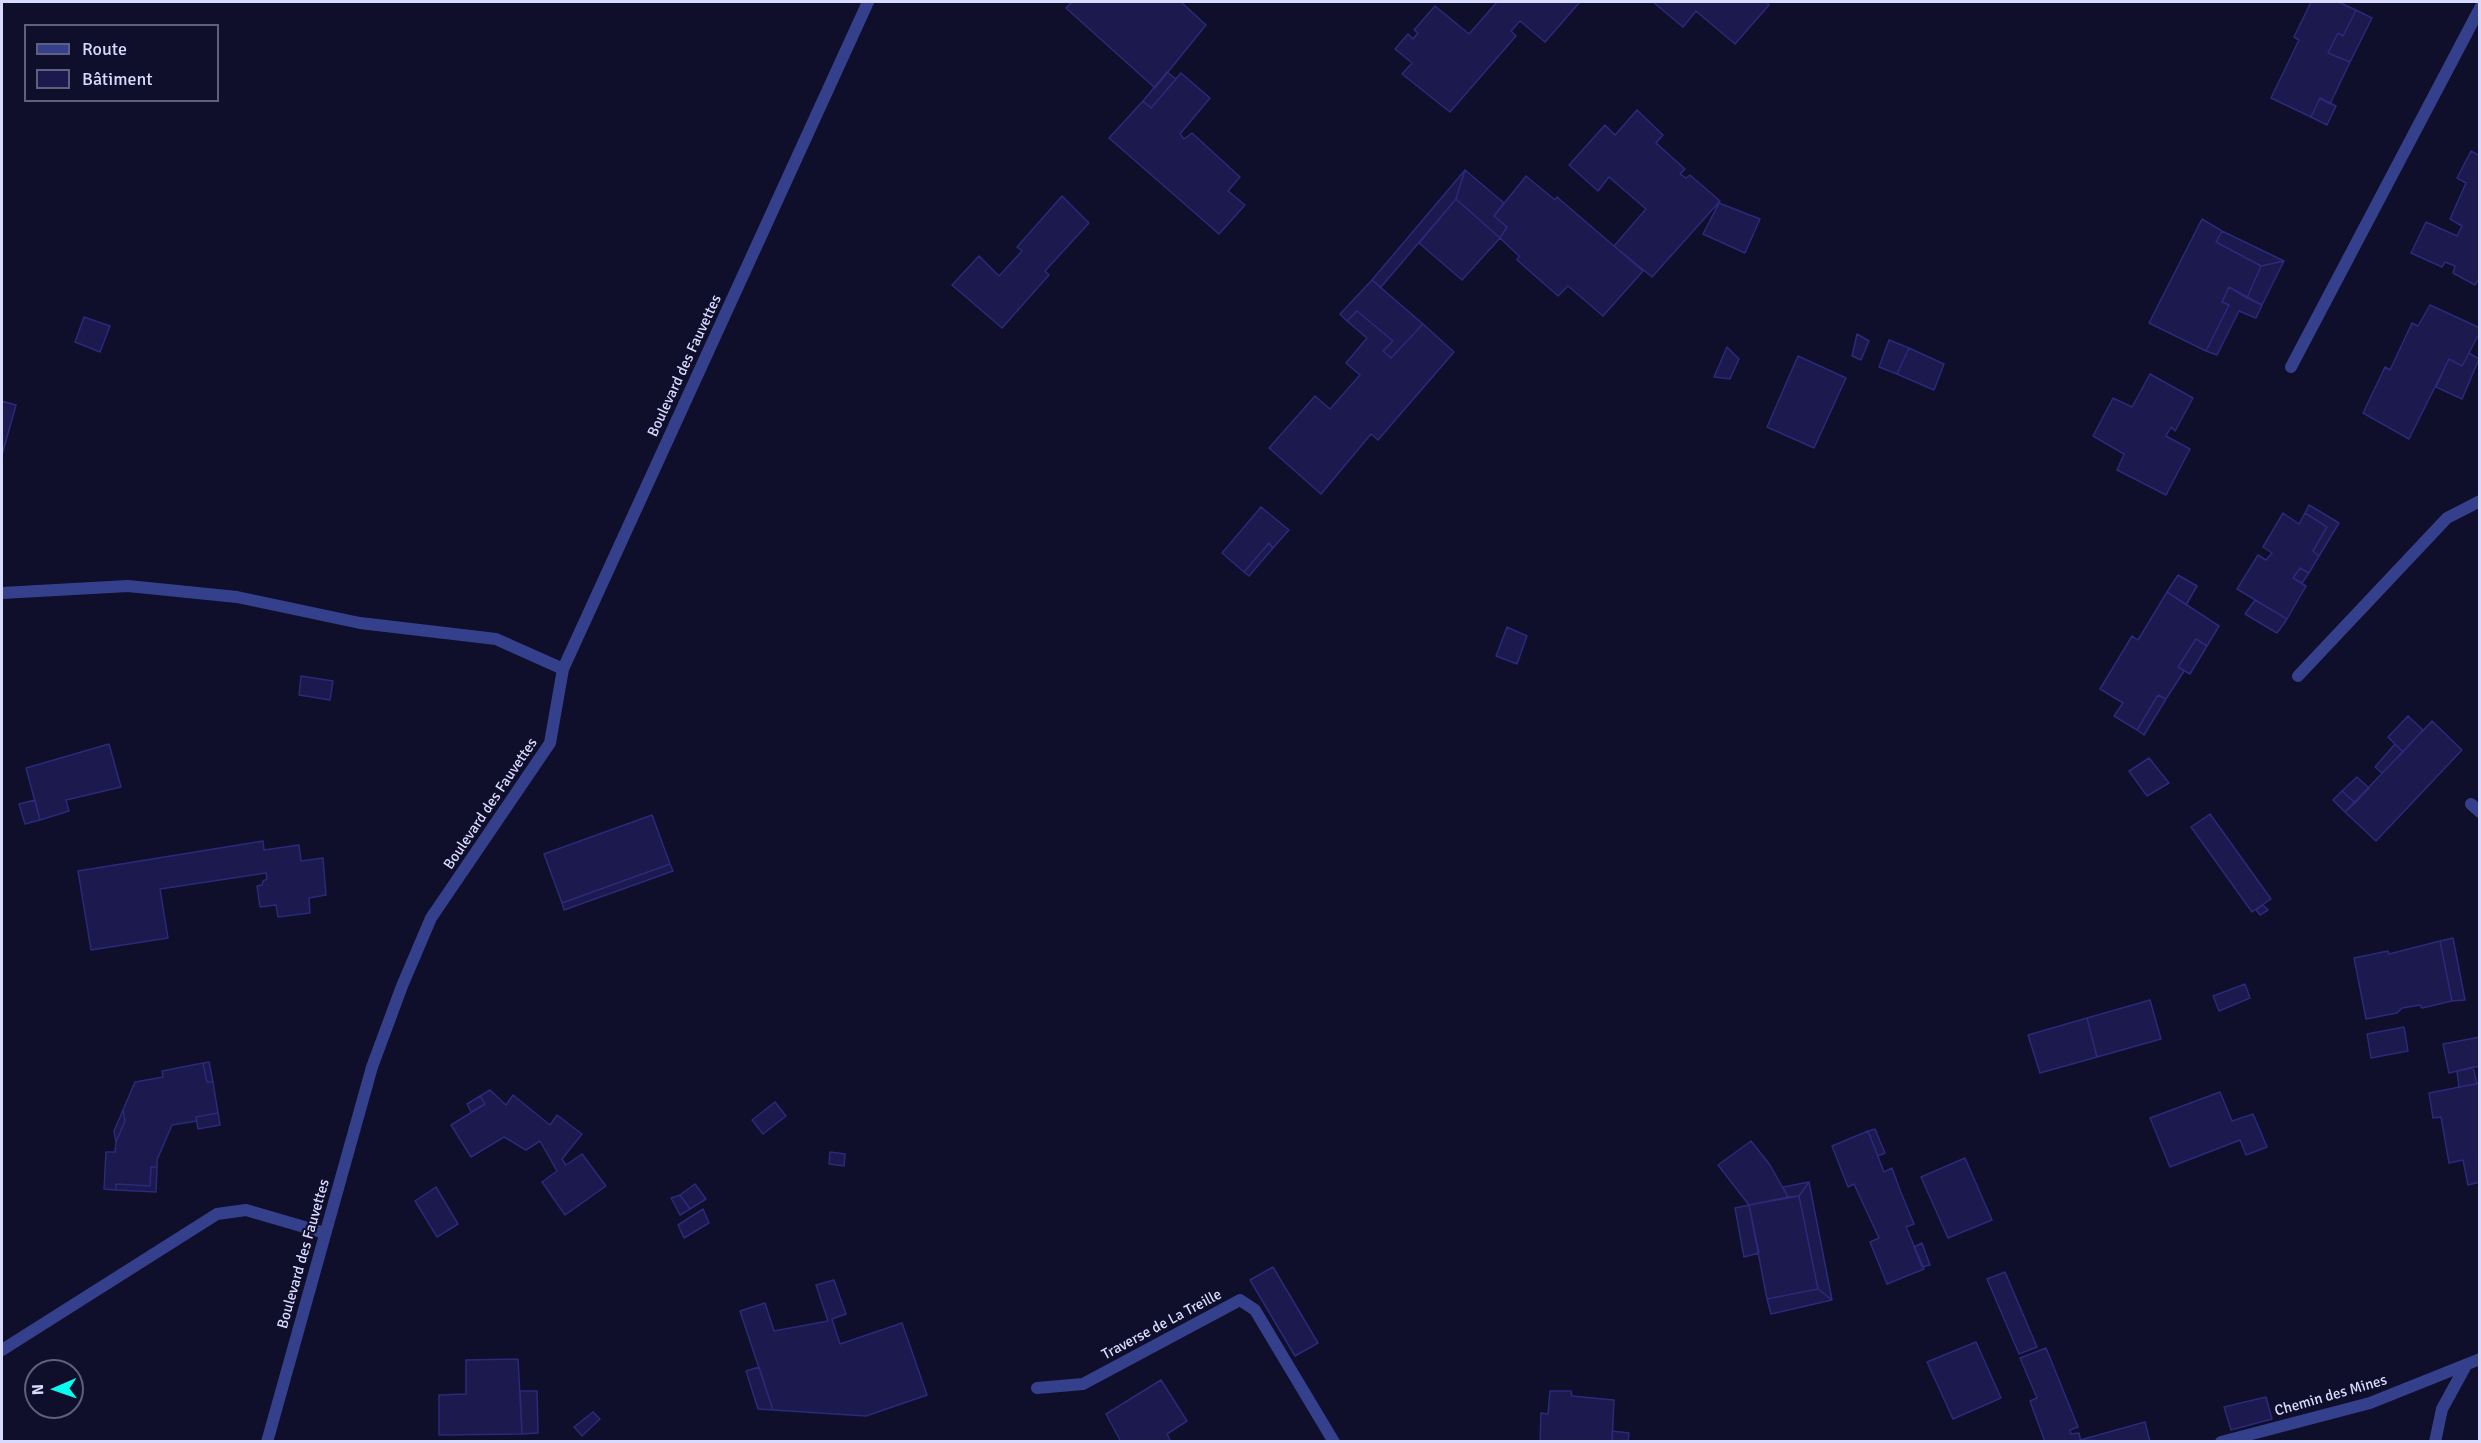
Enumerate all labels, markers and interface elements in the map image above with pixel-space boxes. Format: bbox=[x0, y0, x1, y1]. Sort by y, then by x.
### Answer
legend bbox=[24, 24, 219, 102]
text: Route bbox=[82, 38, 127, 60]
text: Bâtiment bbox=[82, 68, 153, 90]
street label: Boulevard des Fauvettes bbox=[644, 292, 726, 440]
street label: Boulevard des Fauvettes bbox=[440, 735, 542, 873]
street label: Boulevard des Fauvettes bbox=[274, 1177, 334, 1331]
street label: Traverse de La Treille bbox=[1099, 1286, 1225, 1364]
north arrow bbox=[24, 1359, 84, 1419]
street label: Chemin des Mines bbox=[2273, 1371, 2389, 1421]
text: N bbox=[28, 1384, 48, 1395]

